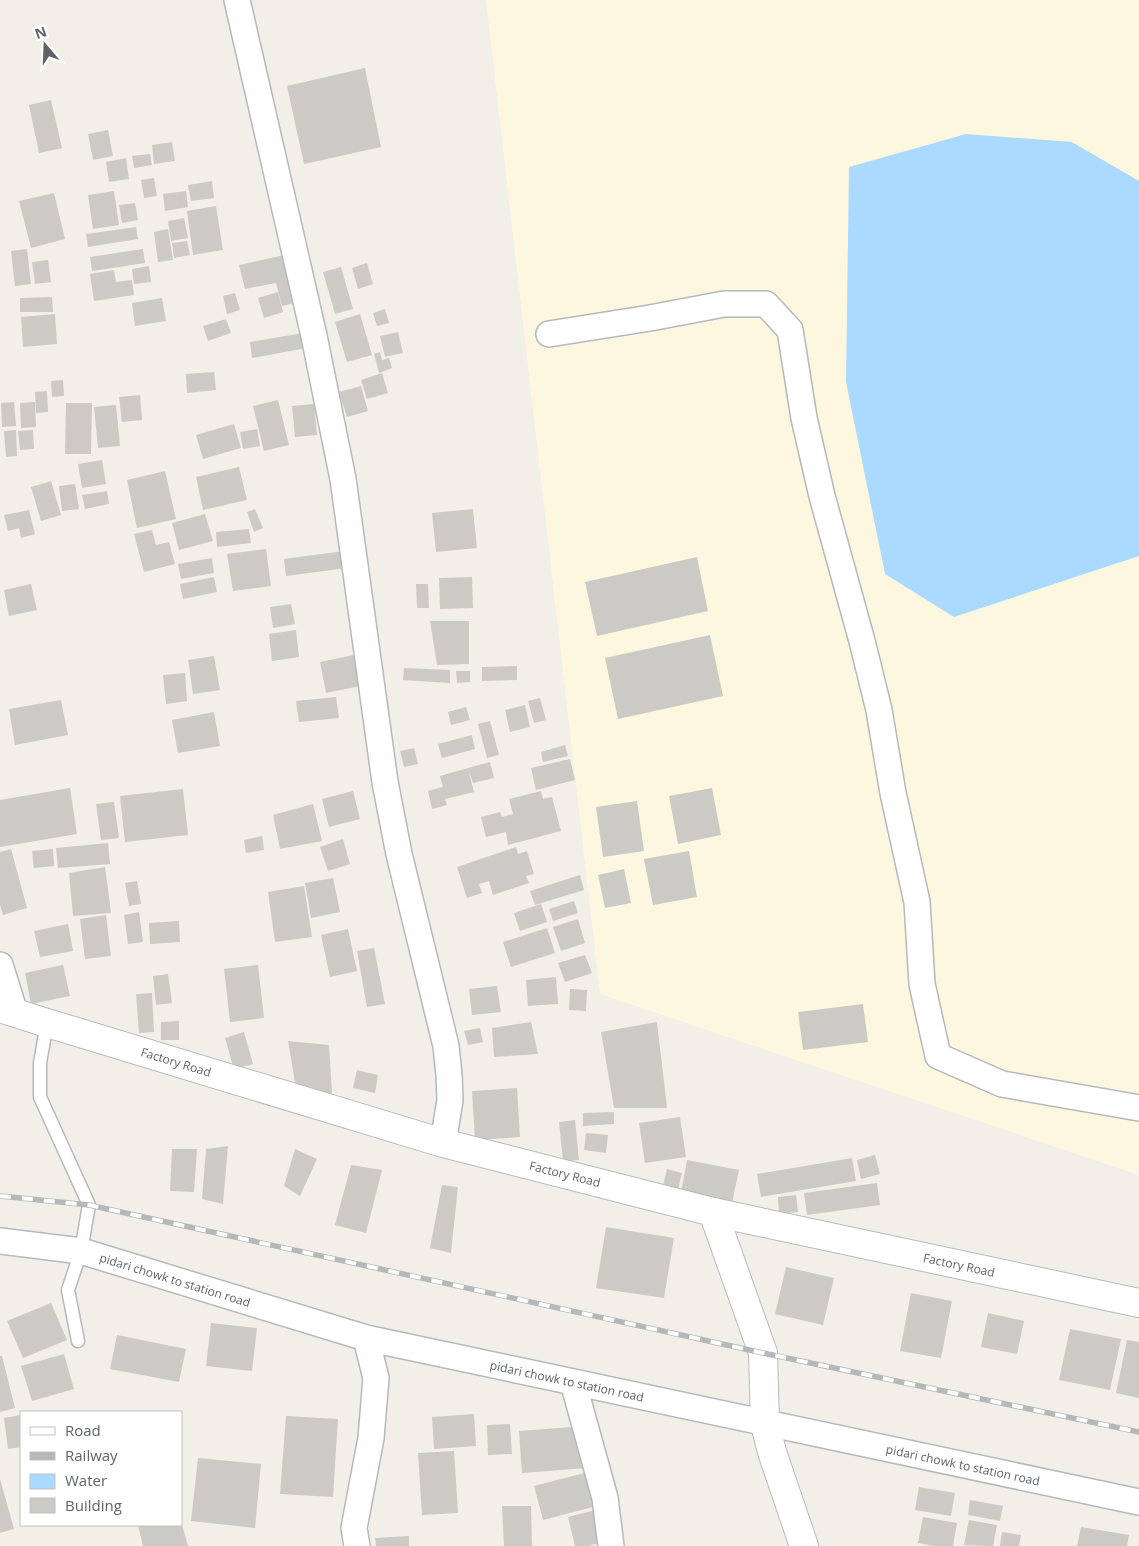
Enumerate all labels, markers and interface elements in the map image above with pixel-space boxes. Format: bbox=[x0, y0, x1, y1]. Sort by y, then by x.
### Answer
north arrow bbox=[20, 20, 70, 70]
text: N bbox=[32, 21, 49, 43]
street label: Factory Road bbox=[139, 1043, 213, 1081]
street label: Factory Road bbox=[528, 1157, 602, 1191]
street label: pidari chowk to station road bbox=[97, 1249, 253, 1311]
street label: Factory Road bbox=[922, 1249, 996, 1281]
street label: pidari chowk to station road bbox=[489, 1356, 645, 1406]
legend bbox=[20, 1411, 182, 1526]
text: Road bbox=[65, 1420, 101, 1440]
street label: pidari chowk to station road bbox=[885, 1440, 1041, 1490]
text: Railway bbox=[65, 1445, 118, 1465]
text: Water bbox=[65, 1470, 107, 1490]
text: Building bbox=[65, 1495, 122, 1515]

